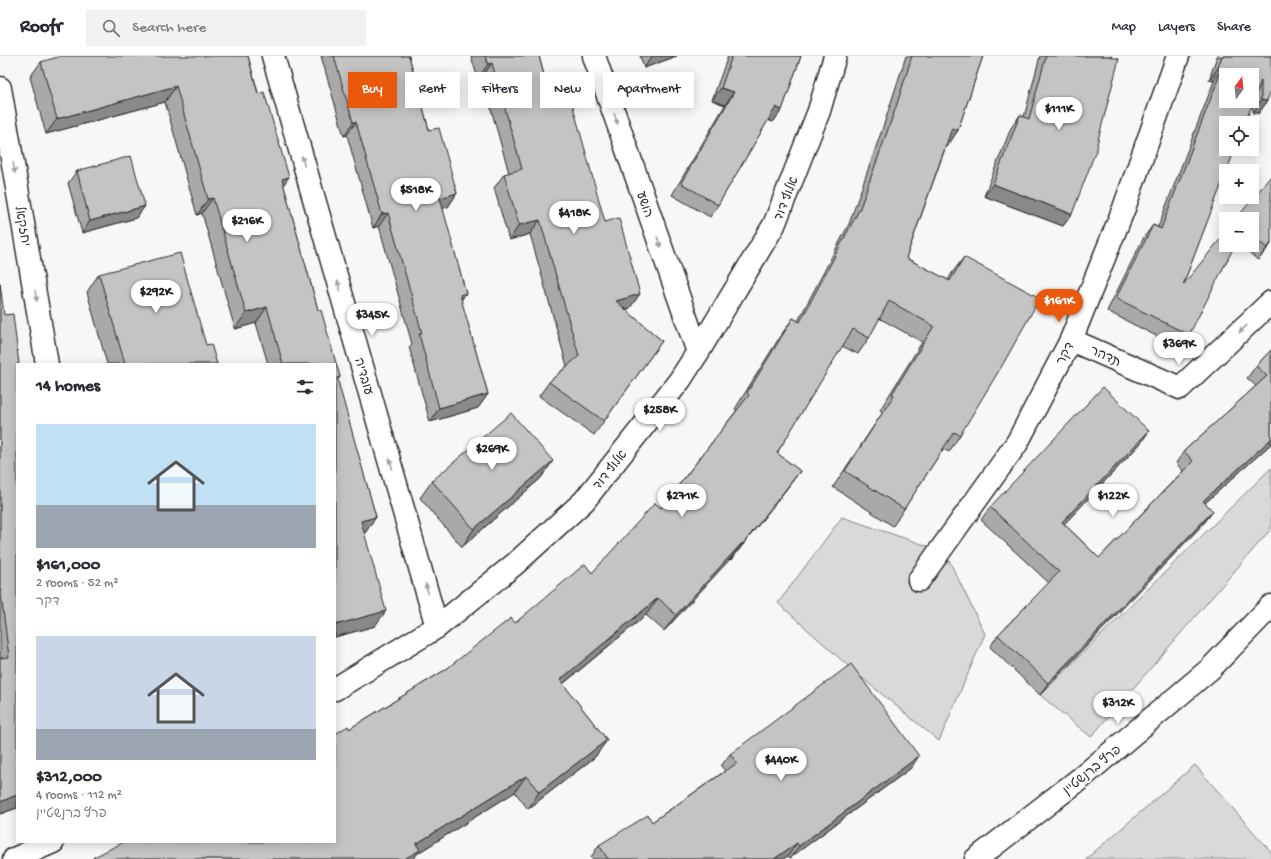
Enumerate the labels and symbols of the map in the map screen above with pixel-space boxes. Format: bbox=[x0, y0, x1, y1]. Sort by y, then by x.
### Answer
north arrow bbox=[1219, 68, 1259, 108]
pin: $111K bbox=[1031, 97, 1087, 131]
one-way arrow bbox=[614, 114, 620, 126]
one-way arrow bbox=[300, 154, 306, 166]
one-way arrow bbox=[11, 162, 17, 174]
street label: אלוף דוד bbox=[771, 174, 803, 223]
pin: $518K bbox=[388, 178, 444, 212]
street label: הושע bbox=[632, 190, 655, 220]
pin: $418K bbox=[546, 201, 602, 235]
street label: יחזקאל bbox=[11, 205, 33, 248]
pin: $216K bbox=[219, 209, 275, 243]
one-way arrow bbox=[657, 236, 663, 248]
one-way arrow bbox=[336, 279, 342, 291]
pin: $292K bbox=[128, 280, 184, 314]
pin: $161K bbox=[1031, 289, 1087, 323]
one-way arrow bbox=[33, 290, 39, 302]
pin: $345K bbox=[344, 303, 400, 337]
one-way arrow bbox=[1238, 324, 1248, 334]
pin: $369K bbox=[1151, 332, 1207, 366]
street label: דקר bbox=[1054, 340, 1078, 368]
street label: תדהר bbox=[1087, 344, 1123, 371]
street label: עובדיה bbox=[350, 356, 375, 398]
pin: $258K bbox=[632, 398, 688, 432]
pin: $269K bbox=[464, 437, 520, 471]
street label: אלוף דוד bbox=[590, 447, 631, 493]
one-way arrow bbox=[388, 458, 394, 470]
pin: $271K bbox=[654, 484, 710, 518]
pin: $122K bbox=[1085, 484, 1141, 518]
one-way arrow bbox=[424, 583, 430, 595]
pin: $312K bbox=[1090, 691, 1146, 725]
street label: פרץ ברנשטיין bbox=[1060, 742, 1125, 799]
pin: $440K bbox=[753, 748, 809, 782]

